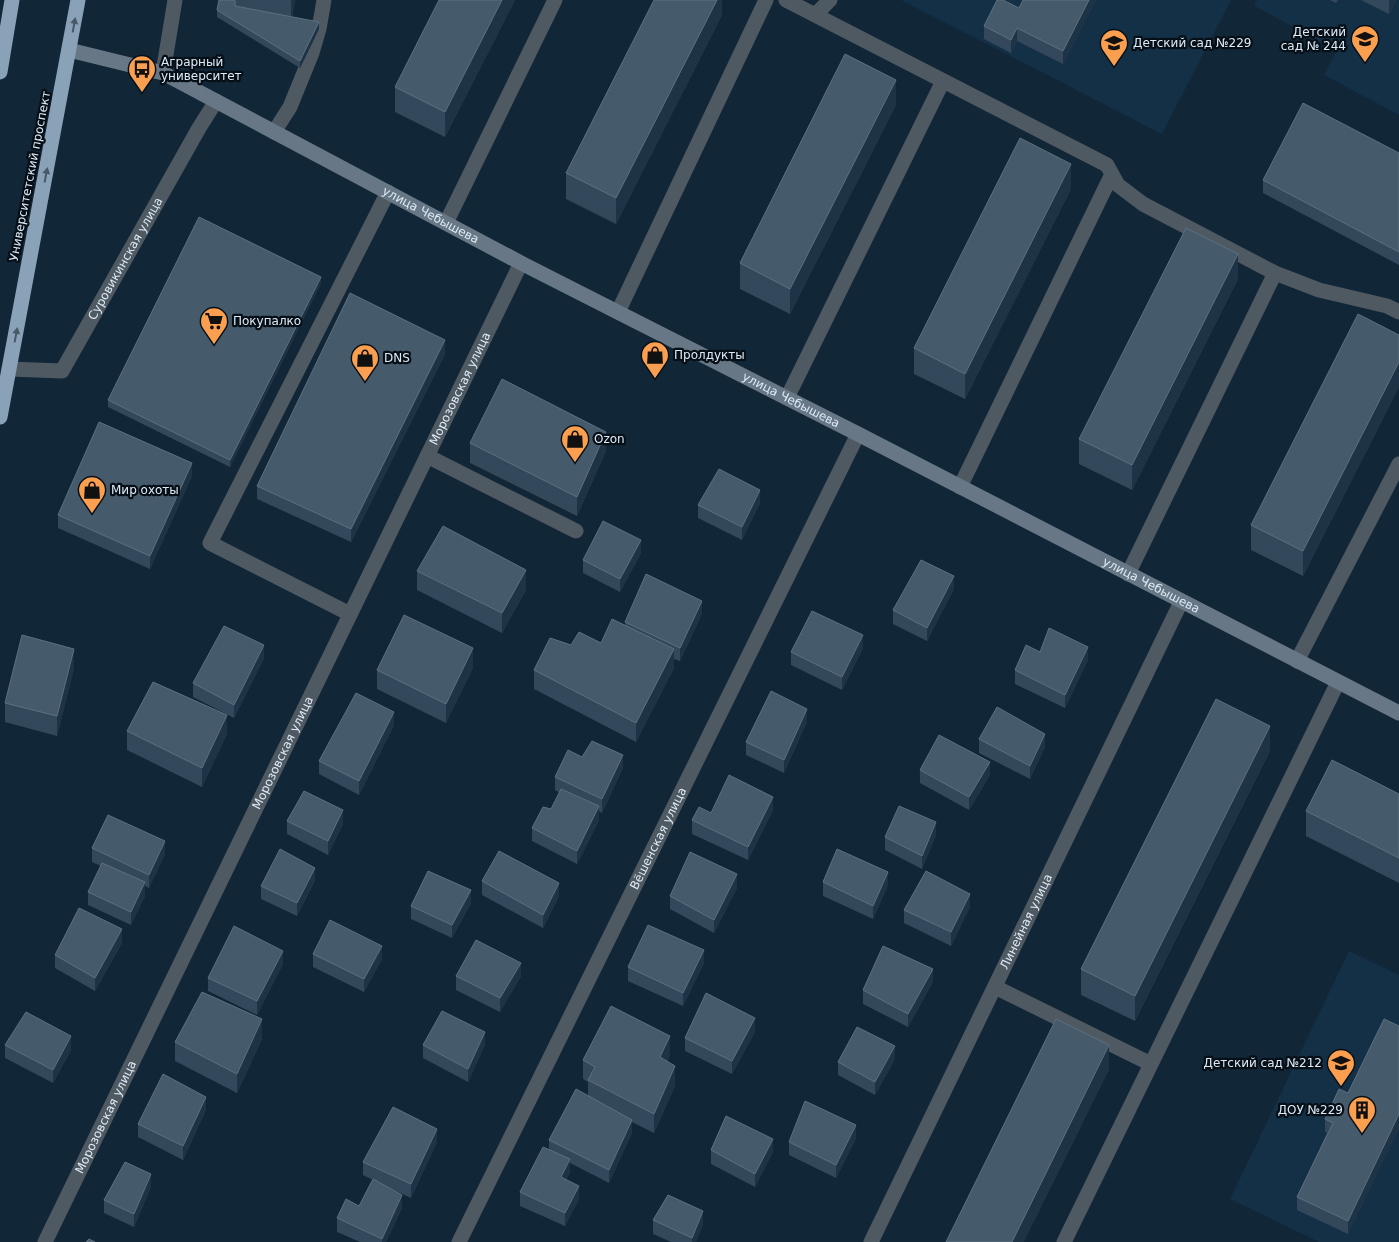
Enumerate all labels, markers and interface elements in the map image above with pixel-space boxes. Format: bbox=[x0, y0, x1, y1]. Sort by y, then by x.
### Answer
one-way arrow bbox=[70, 17, 78, 33]
school or university icon: Детский сад № 244 bbox=[1350, 24, 1380, 63]
place label: Детский сад № 244 bbox=[1281, 25, 1346, 53]
school or university icon: Детский сад №229 bbox=[1099, 28, 1129, 67]
place label: Детский сад №229 bbox=[1133, 36, 1251, 50]
bus stop icon: Аграрный университет bbox=[127, 54, 157, 93]
place label: Аграрный университет bbox=[161, 55, 242, 83]
street label: Университетский проспект bbox=[7, 90, 53, 262]
one-way arrow bbox=[42, 167, 50, 183]
street label: улица Чебышева bbox=[380, 184, 482, 246]
street label: Суровикинская улица bbox=[85, 195, 165, 322]
supermarket icon: Покупалко bbox=[199, 306, 229, 345]
place label: Покупалко bbox=[233, 314, 301, 328]
one-way arrow bbox=[12, 327, 20, 343]
street label: Морозовская улица bbox=[427, 330, 493, 447]
shop icon: Пролдукты bbox=[640, 340, 670, 379]
shop icon: DNS bbox=[350, 343, 380, 382]
place label: Пролдукты bbox=[674, 348, 745, 362]
place label: DNS bbox=[384, 351, 410, 365]
street label: улица Чебышева bbox=[740, 370, 842, 431]
shop icon: Ozon bbox=[560, 424, 590, 463]
place label: Ozon bbox=[594, 432, 625, 446]
shop icon: Мир охоты bbox=[77, 475, 107, 514]
place label: Мир охоты bbox=[111, 483, 179, 497]
street label: улица Чебышева bbox=[1100, 554, 1202, 616]
street label: Морозовская улица bbox=[249, 694, 316, 812]
street label: Вёшенская улица bbox=[627, 785, 689, 892]
street label: Линейная улица bbox=[997, 872, 1055, 972]
school or university icon: Детский сад №212 bbox=[1326, 1048, 1356, 1087]
place label: Детский сад №212 bbox=[1204, 1056, 1322, 1070]
street label: Морозовская улица bbox=[72, 1058, 139, 1176]
building icon: ДОУ №229 bbox=[1347, 1095, 1377, 1134]
place label: ДОУ №229 bbox=[1278, 1103, 1343, 1117]

